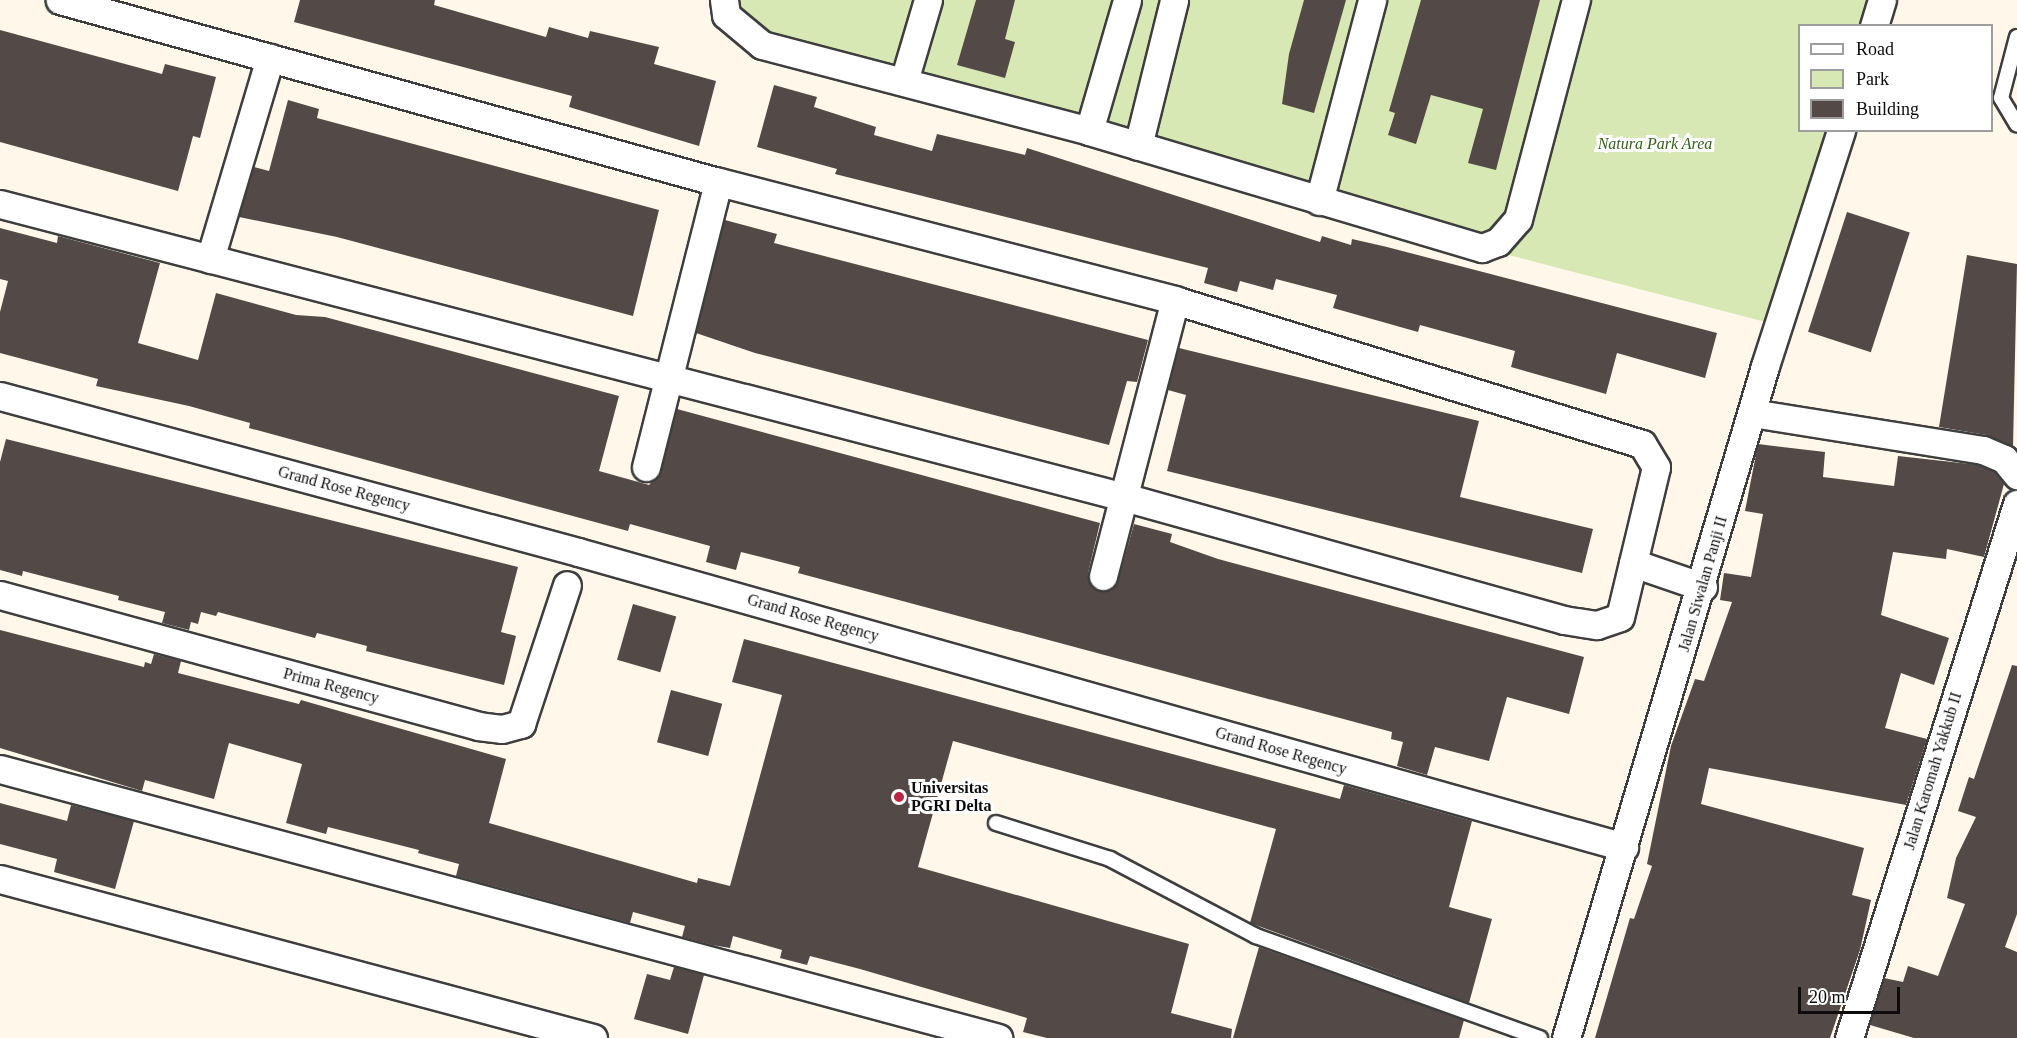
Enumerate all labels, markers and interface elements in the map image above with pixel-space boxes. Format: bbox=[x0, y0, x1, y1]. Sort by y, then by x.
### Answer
legend bbox=[1798, 24, 1993, 132]
text: Road bbox=[1856, 39, 1894, 59]
text: Park bbox=[1856, 69, 1889, 89]
text: Building bbox=[1856, 99, 1919, 119]
park label: Natura Park Area bbox=[1598, 134, 1712, 154]
street label: Grand Rose Regency bbox=[276, 462, 412, 516]
street label: Jalan Siwalan Panji II bbox=[1674, 514, 1732, 654]
street label: Grand Rose Regency bbox=[745, 590, 881, 646]
street label: Prima Regency bbox=[281, 664, 381, 708]
street label: Jalan Karomah Yakkub II bbox=[1900, 690, 1966, 852]
street label: Grand Rose Regency bbox=[1213, 723, 1349, 779]
place label: Universitas PGRI Delta bbox=[911, 778, 991, 816]
marker: Universitas PGRI Delta bbox=[892, 790, 906, 804]
scale bar bbox=[1801, 975, 1903, 1013]
text: 20 m bbox=[1809, 987, 1846, 1007]

